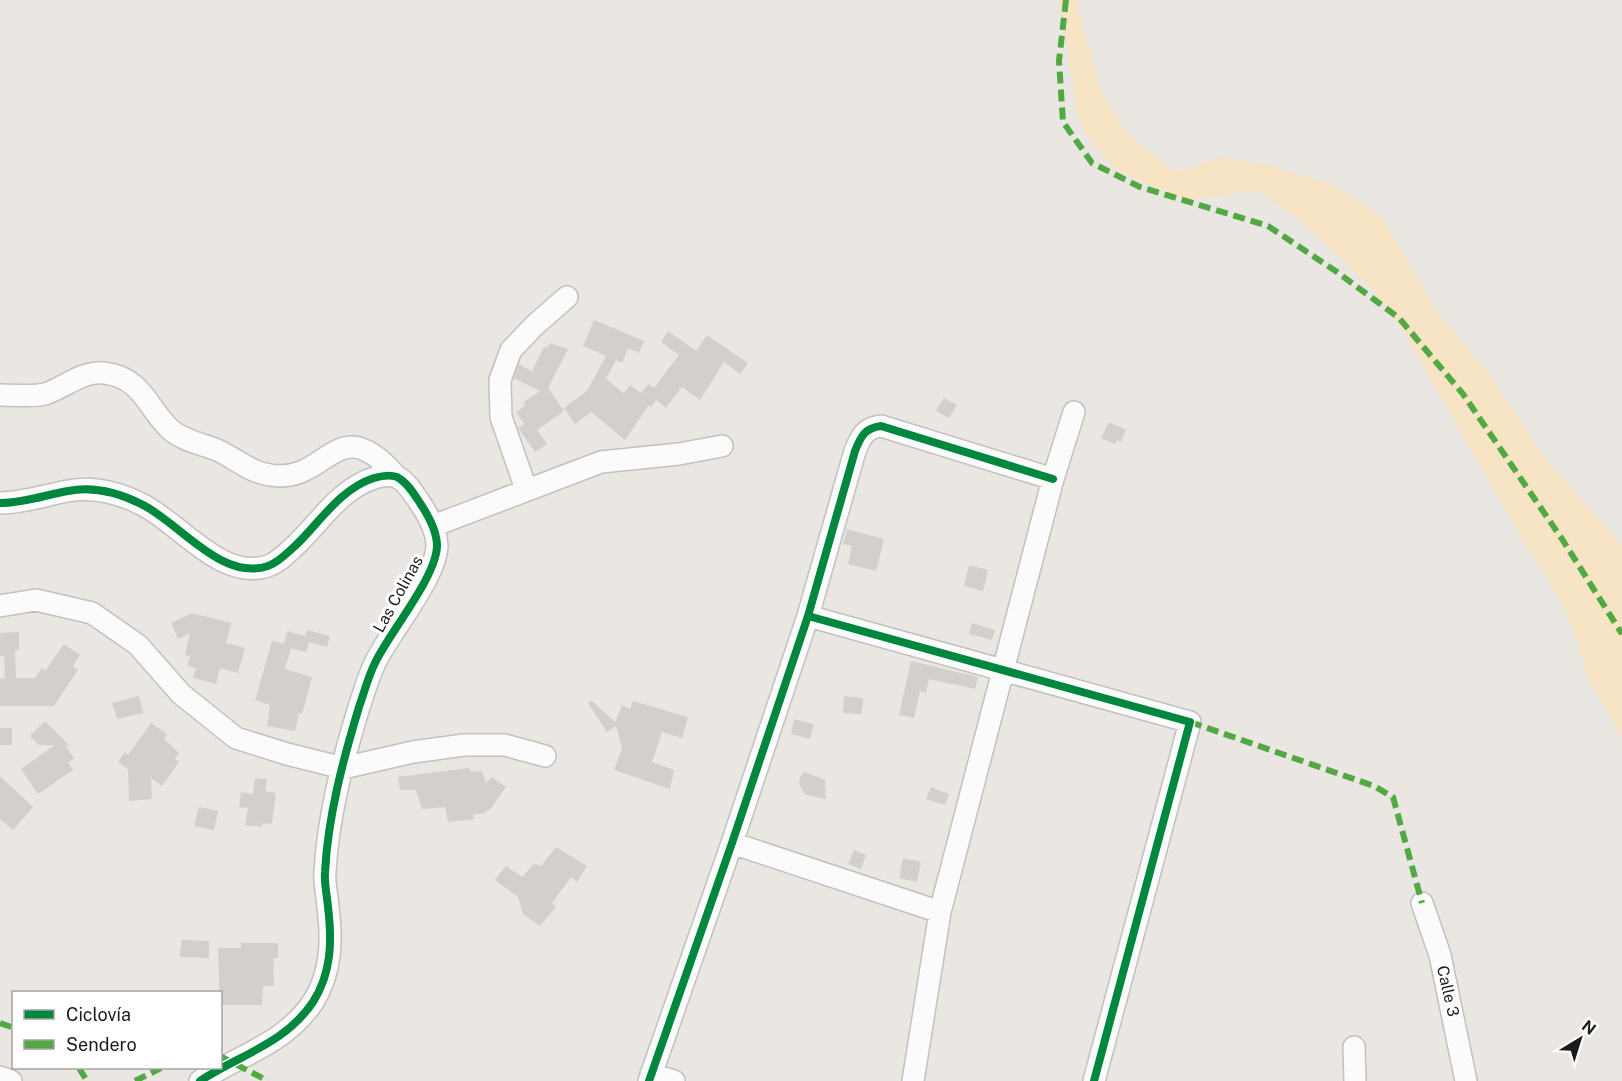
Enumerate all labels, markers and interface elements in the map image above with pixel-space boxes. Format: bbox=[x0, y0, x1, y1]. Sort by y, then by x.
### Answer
street label: Las Colinas bbox=[369, 552, 427, 636]
street label: Calle 3 bbox=[1433, 964, 1463, 1018]
legend bbox=[12, 991, 222, 1069]
text: Ciclovía bbox=[66, 1004, 131, 1025]
north arrow bbox=[1550, 1009, 1610, 1069]
text: N bbox=[1578, 1016, 1600, 1039]
text: Sendero bbox=[66, 1034, 137, 1055]

